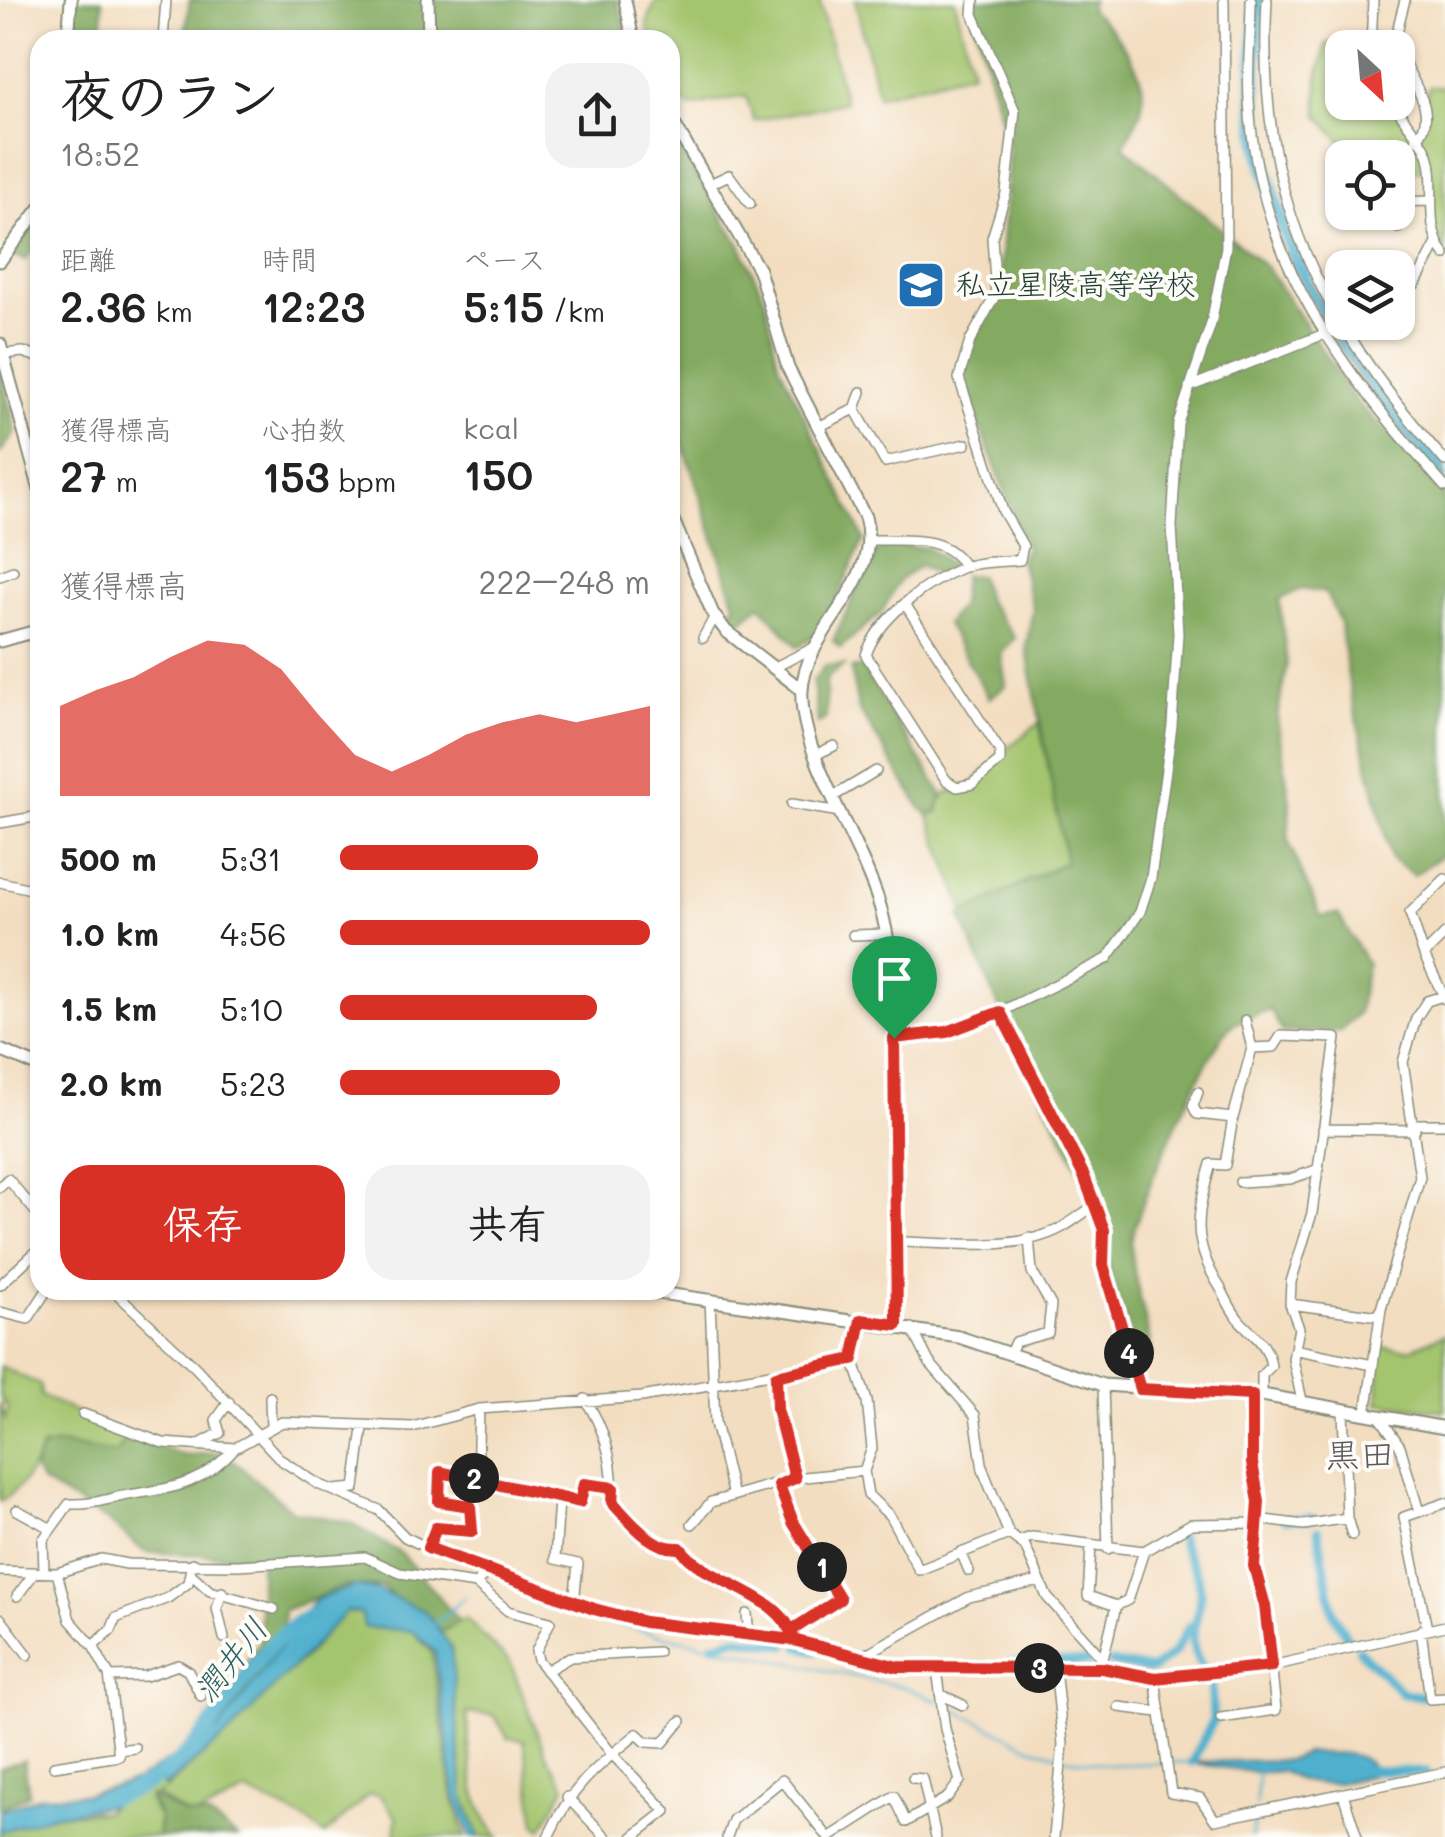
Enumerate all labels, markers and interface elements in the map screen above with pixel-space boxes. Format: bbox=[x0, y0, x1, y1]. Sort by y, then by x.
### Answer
north arrow bbox=[1325, 30, 1415, 120]
map controls bbox=[1325, 30, 1415, 340]
text: 夜のラン bbox=[60, 58, 280, 130]
button: share bbox=[545, 63, 650, 168]
text: 18:52 bbox=[60, 132, 140, 174]
button: locate bbox=[1325, 140, 1415, 230]
text: 距離 bbox=[60, 241, 116, 277]
text: 時間 bbox=[262, 241, 318, 277]
text: ペース bbox=[463, 241, 546, 277]
button: layers bbox=[1325, 250, 1415, 340]
school or university icon: 私立星陵高等学校 bbox=[895, 259, 947, 311]
place label: 私立星陵高等学校 bbox=[956, 263, 1196, 303]
text: 2.36 bbox=[60, 278, 147, 333]
text: 12:23 bbox=[262, 278, 365, 333]
text: 5:15 bbox=[463, 278, 544, 333]
text: km bbox=[147, 293, 193, 329]
text: /km bbox=[544, 293, 605, 329]
text: kcal bbox=[463, 410, 519, 446]
text: 獲得標高 bbox=[60, 411, 172, 447]
text: 心拍数 bbox=[262, 411, 346, 447]
text: 150 bbox=[463, 446, 533, 501]
text: 27 bbox=[60, 448, 107, 503]
text: 153 bbox=[262, 448, 330, 503]
text: m bbox=[107, 463, 138, 499]
text: bpm bbox=[330, 463, 396, 499]
text: 222–248 m bbox=[479, 560, 650, 602]
text: 獲得標高 bbox=[60, 563, 188, 605]
text: 500 m bbox=[60, 837, 157, 879]
text: 5:31 bbox=[220, 837, 282, 879]
text: 1.0 km bbox=[60, 912, 159, 954]
text: 4:56 bbox=[220, 912, 287, 954]
pin bbox=[852, 936, 937, 1039]
icon: arrive bbox=[867, 951, 922, 1006]
text: 1.5 km bbox=[60, 987, 157, 1029]
text: 5:10 bbox=[220, 987, 283, 1029]
text: 2.0 km bbox=[60, 1062, 163, 1104]
text: 5:23 bbox=[220, 1062, 285, 1104]
button: 保存 bbox=[60, 1165, 345, 1280]
button: 共有 bbox=[365, 1165, 650, 1280]
pin: 4 bbox=[1104, 1328, 1154, 1378]
text: 4 bbox=[1120, 1335, 1138, 1371]
district label: 黒田 bbox=[1325, 1430, 1395, 1476]
pin: 2 bbox=[449, 1453, 499, 1503]
text: 2 bbox=[466, 1460, 482, 1496]
pin: 1 bbox=[797, 1542, 847, 1592]
text: 1 bbox=[816, 1549, 828, 1585]
water label: 潤井川 bbox=[183, 1608, 276, 1710]
pin: 3 bbox=[1014, 1643, 1064, 1693]
text: 3 bbox=[1031, 1650, 1047, 1686]

